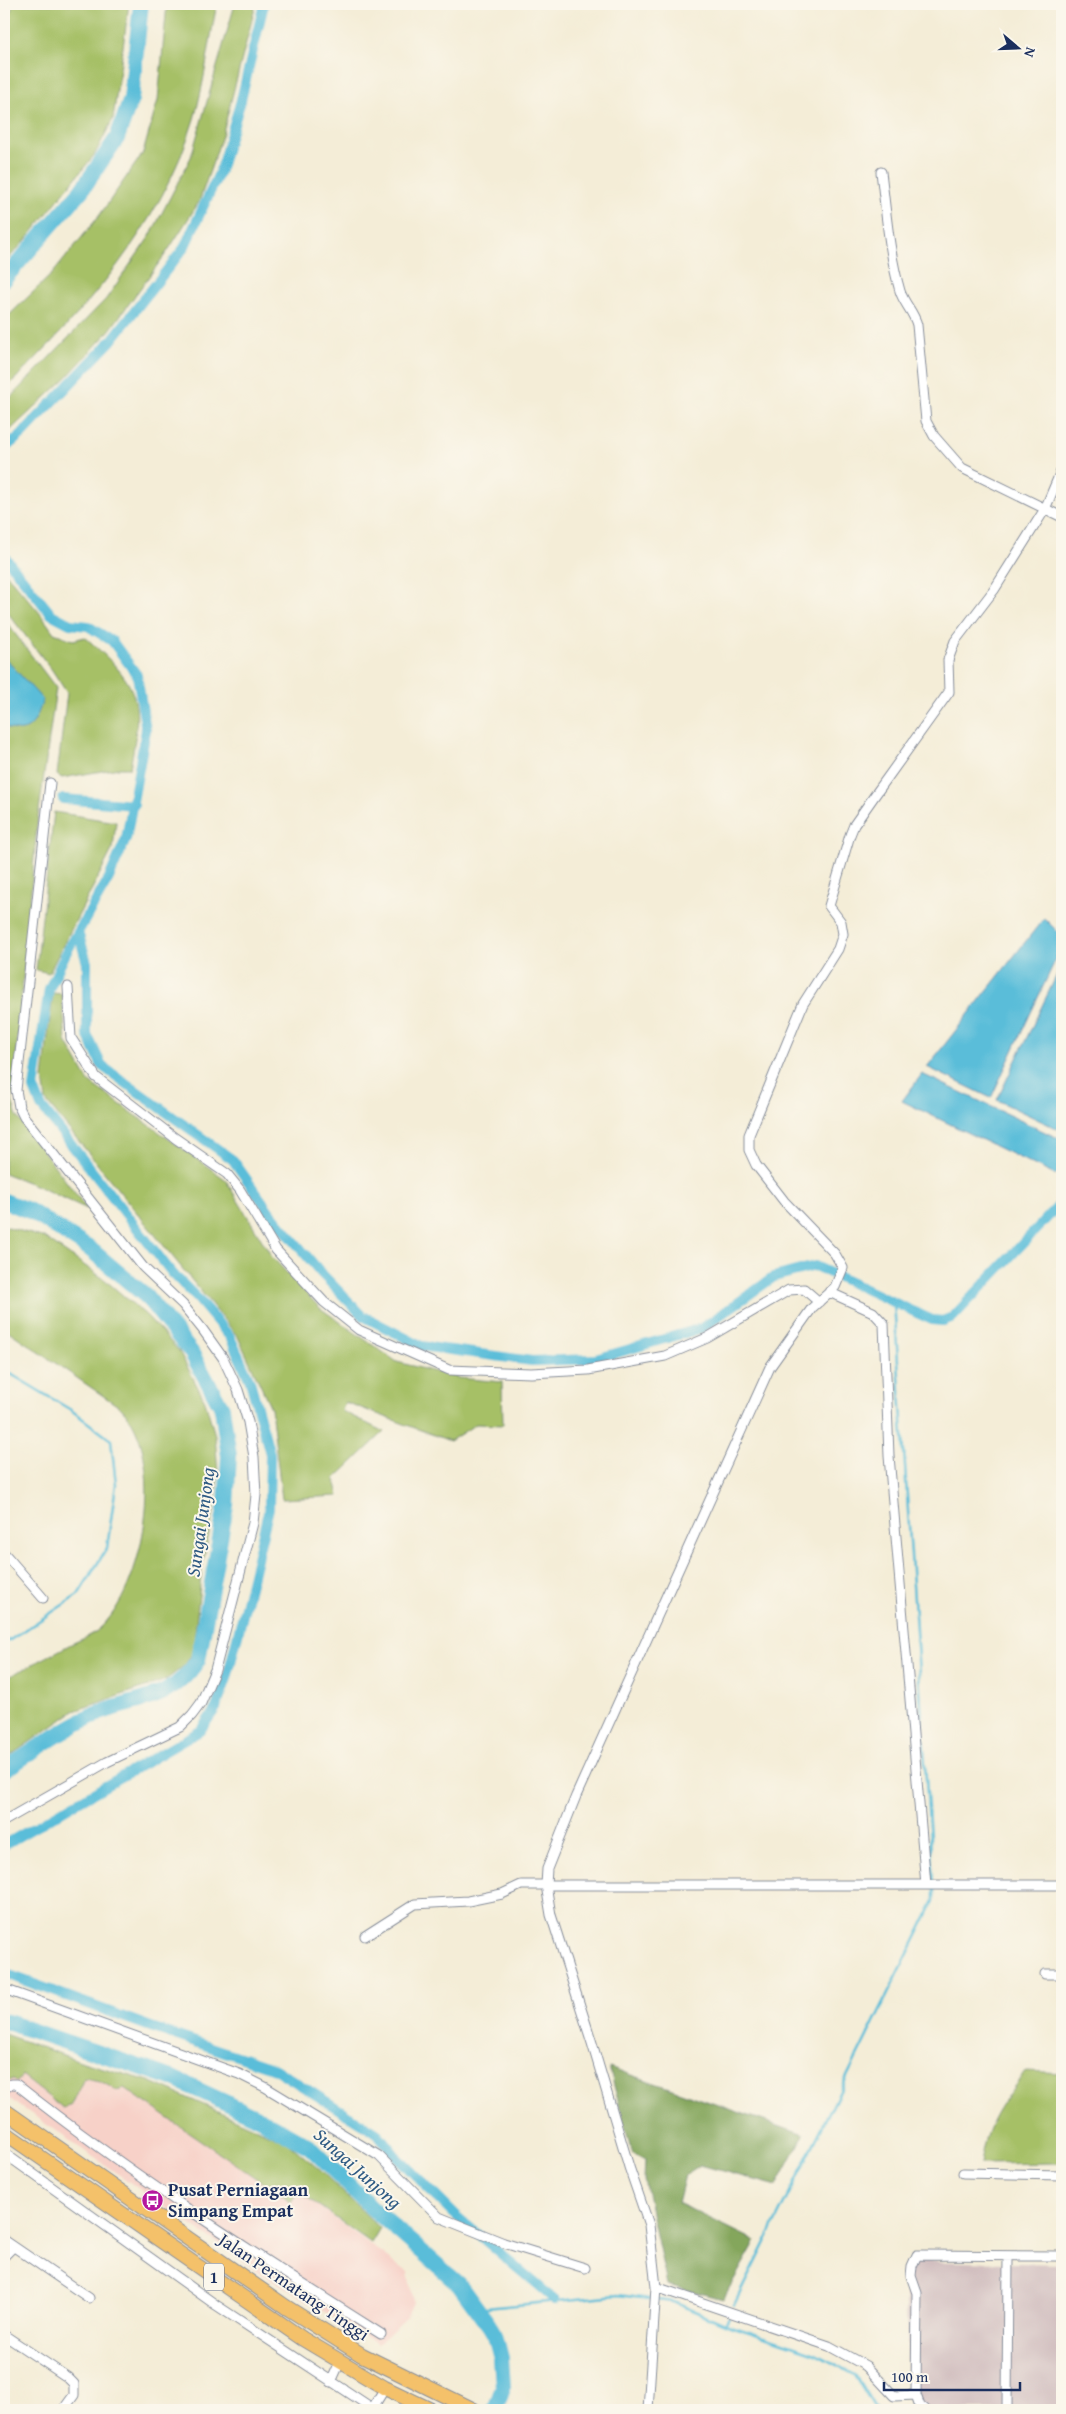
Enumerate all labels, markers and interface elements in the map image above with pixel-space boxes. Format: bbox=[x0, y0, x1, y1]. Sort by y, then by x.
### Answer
north arrow bbox=[994, 22, 1044, 72]
text: N bbox=[1019, 45, 1041, 61]
water label: Sungai Junjong bbox=[178, 1465, 222, 1578]
water label: Sungai Junjong bbox=[308, 2121, 409, 2215]
place label: Pusat Perniagaan Simpang Empat bbox=[168, 2176, 308, 2224]
bus stop icon: Pusat Perniagaan Simpang Empat bbox=[140, 2188, 164, 2212]
street label: Jalan Permatang Tinggi bbox=[212, 2225, 375, 2347]
road number: 1 bbox=[204, 2264, 224, 2290]
scale bar bbox=[884, 2359, 1020, 2391]
text: 100 m bbox=[891, 2366, 929, 2387]

